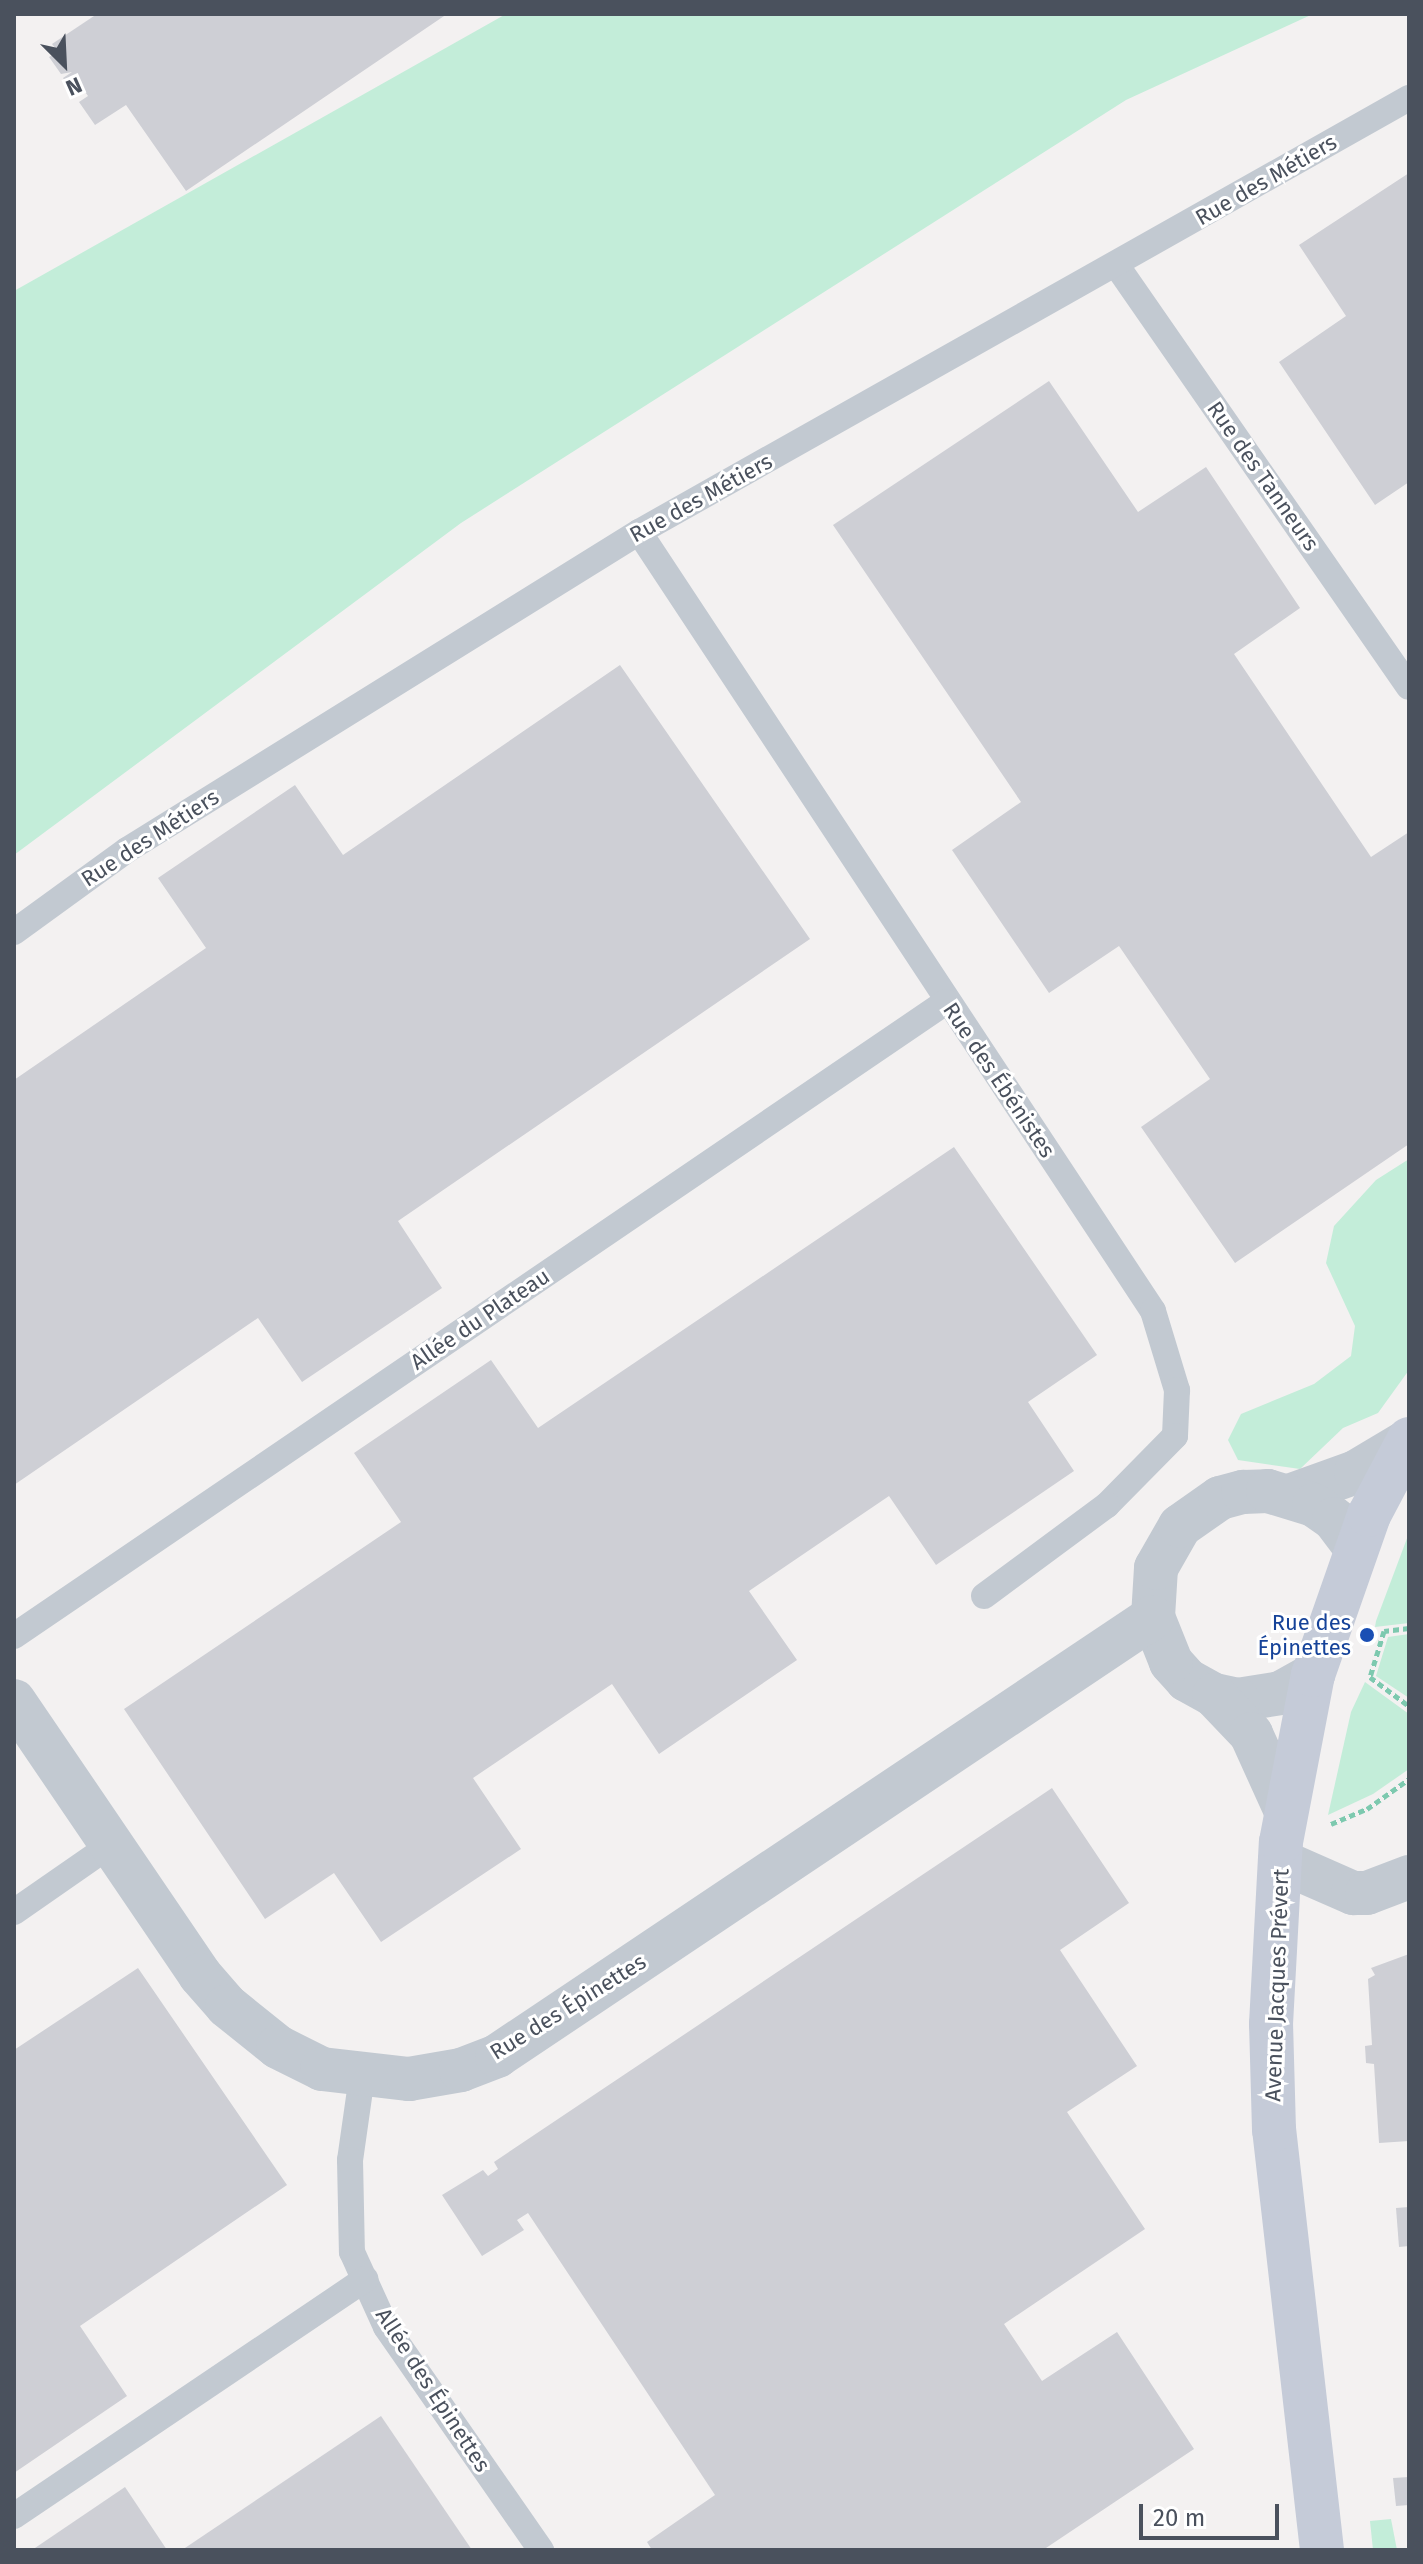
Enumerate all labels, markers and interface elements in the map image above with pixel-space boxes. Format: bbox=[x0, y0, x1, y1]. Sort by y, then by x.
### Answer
north arrow bbox=[24, 24, 104, 104]
text: N bbox=[62, 71, 86, 102]
street label: Rue des Métiers bbox=[1191, 129, 1341, 231]
street label: Rue des Tanneurs bbox=[1202, 396, 1324, 556]
street label: Rue des Métiers bbox=[625, 448, 777, 548]
street label: Rue des Métiers bbox=[76, 784, 224, 892]
street label: Rue des Ébénistes bbox=[937, 997, 1061, 1163]
street label: Allée du Plateau bbox=[405, 1263, 555, 1375]
place label: Rue des Épinettes bbox=[1257, 1609, 1351, 1660]
marker: Rue des Épinettes bbox=[1358, 1626, 1376, 1644]
street label: Avenue Jacques Prévert bbox=[1260, 1868, 1294, 2102]
street label: Rue des Épinettes bbox=[485, 1948, 651, 2066]
street label: Allée des Épinettes bbox=[370, 2303, 496, 2477]
scale bar bbox=[1143, 2488, 1283, 2538]
text: 20 m bbox=[1153, 2504, 1205, 2532]

